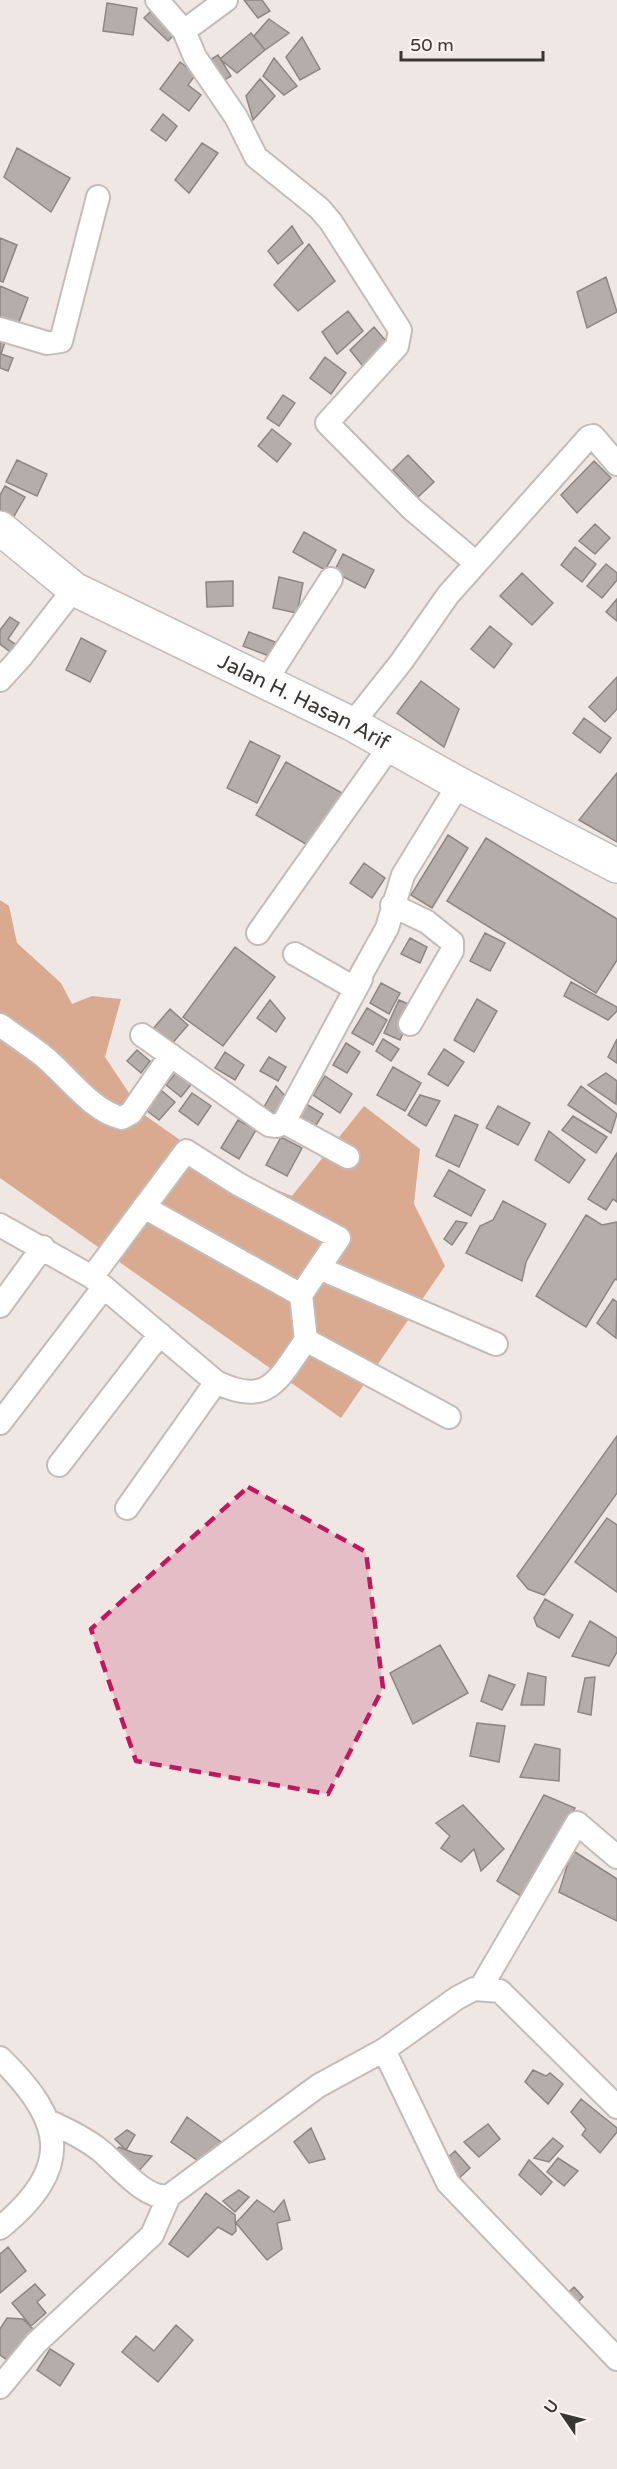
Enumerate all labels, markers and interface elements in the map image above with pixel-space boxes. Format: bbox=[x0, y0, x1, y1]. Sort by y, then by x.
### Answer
scale bar bbox=[401, 24, 544, 62]
text: 50 m bbox=[410, 34, 454, 56]
street label: Jalan H. Hasan Arif bbox=[214, 649, 394, 756]
north arrow bbox=[533, 2385, 593, 2445]
text: U bbox=[540, 2396, 563, 2418]

